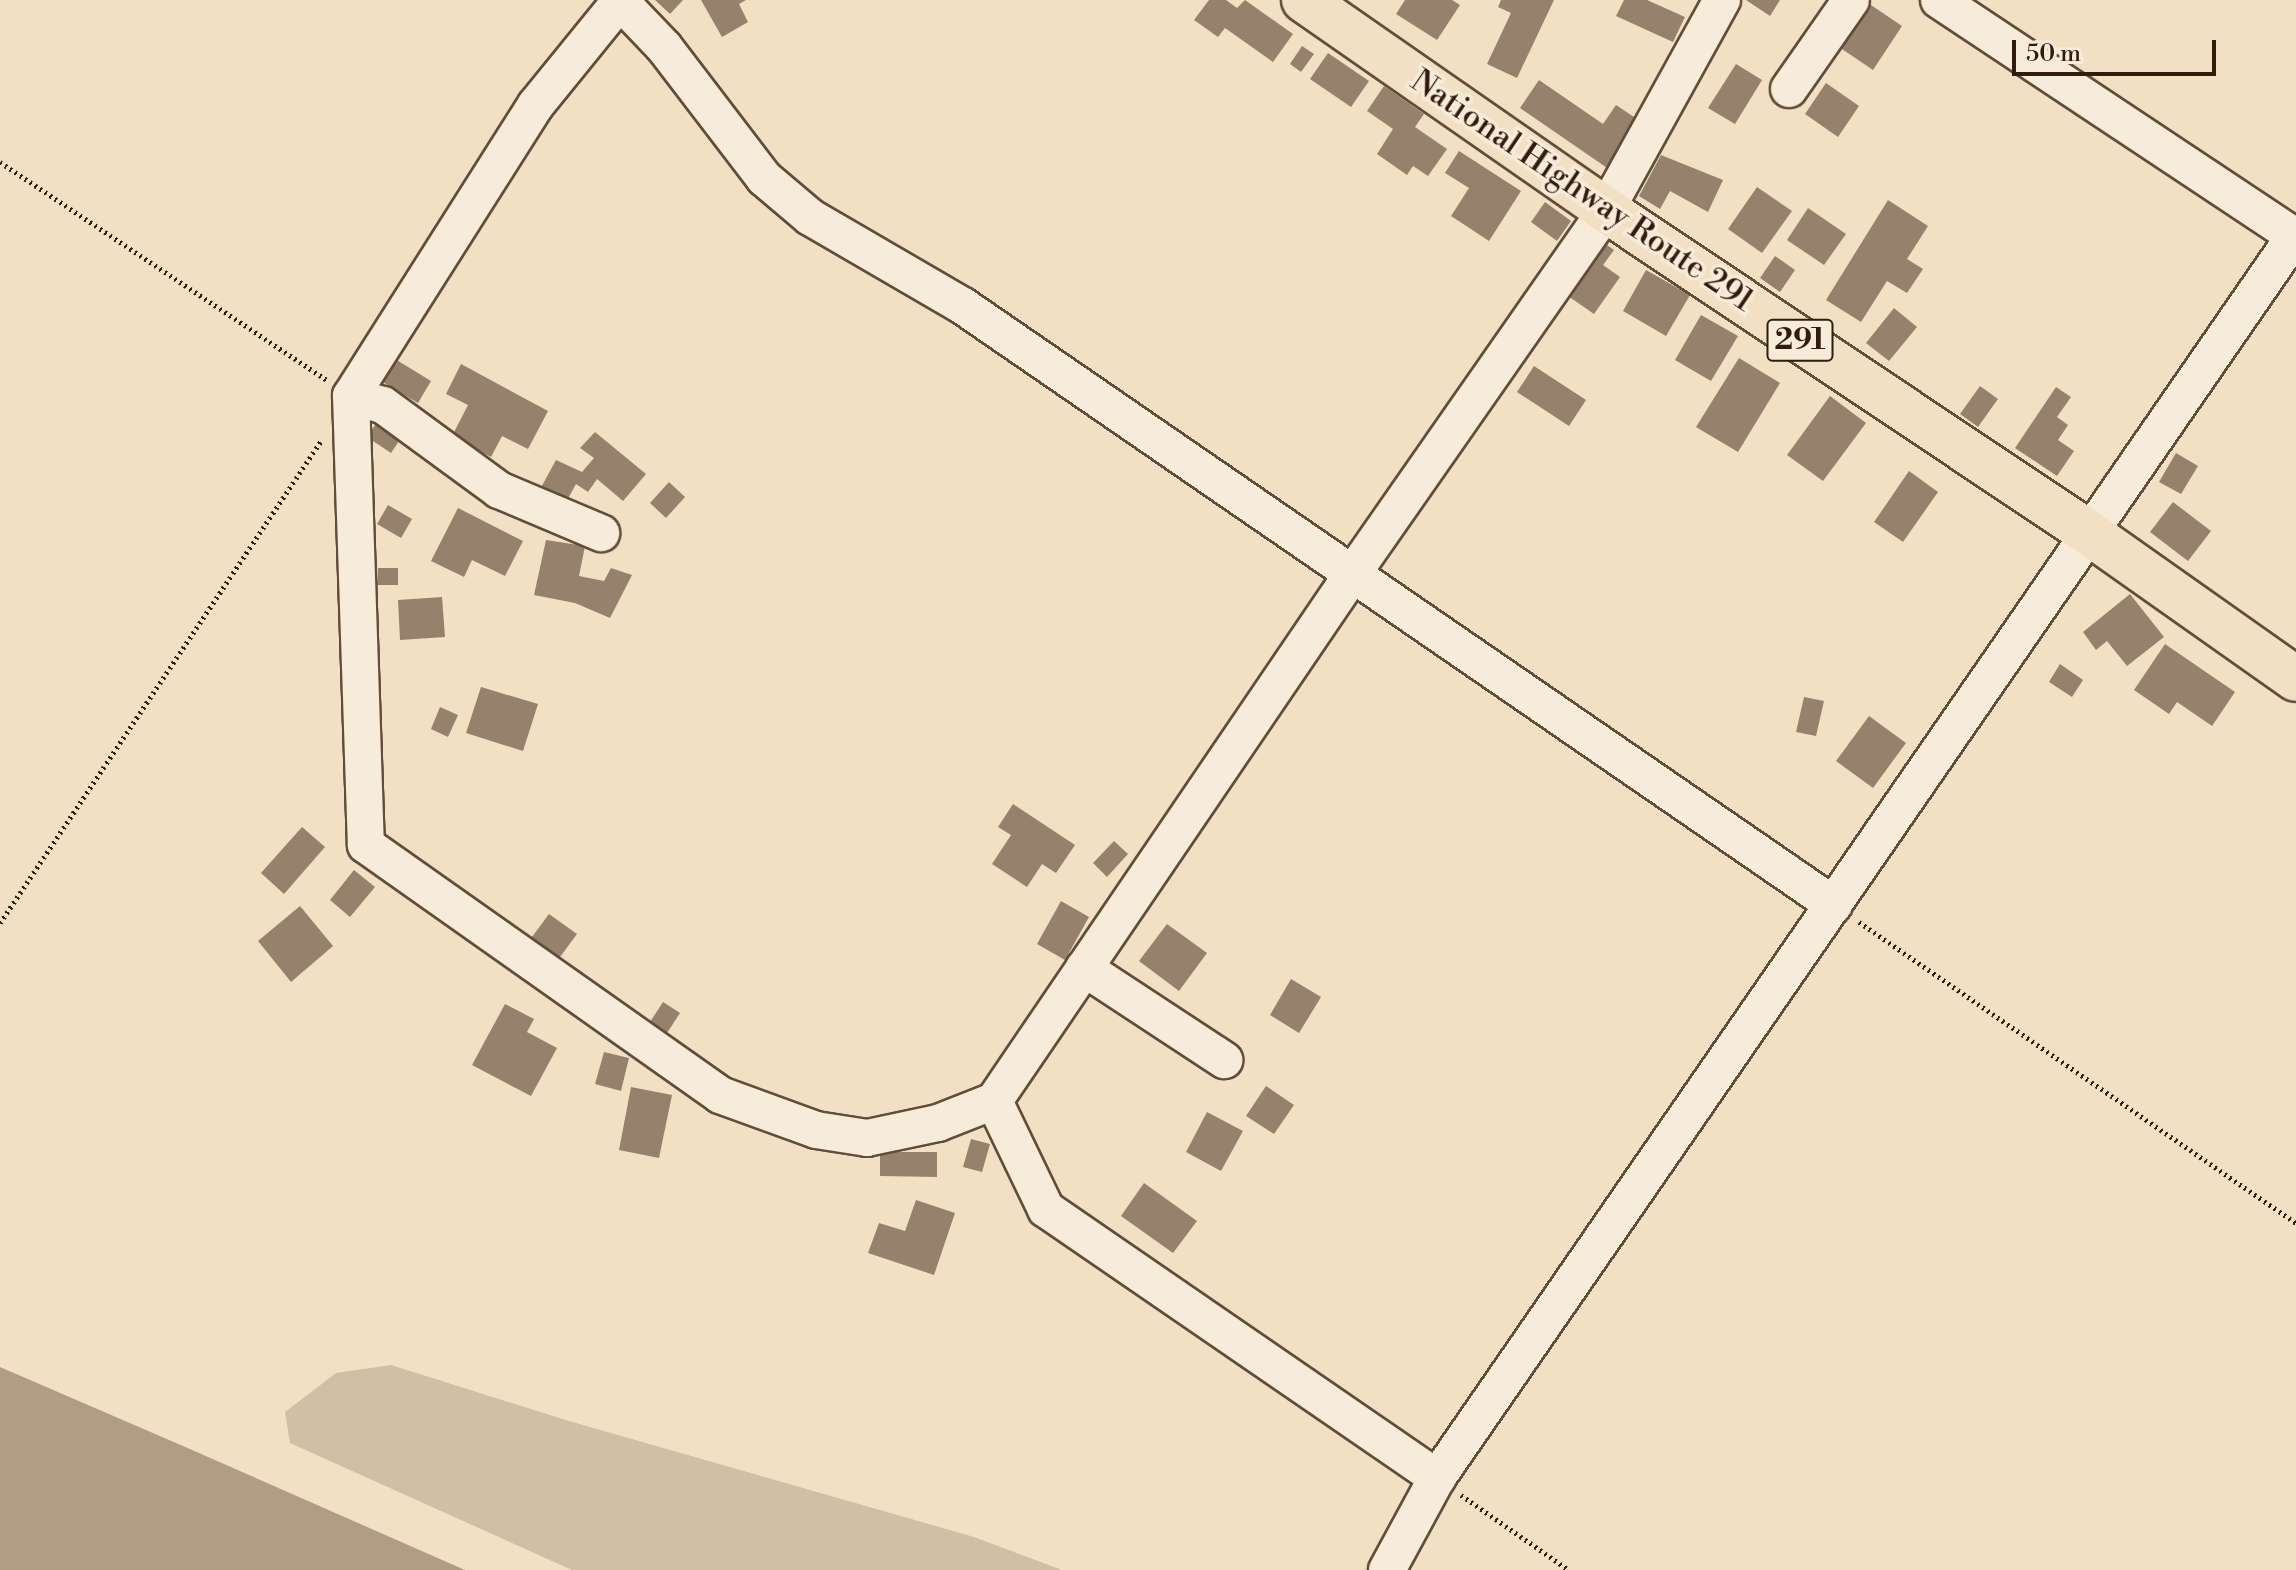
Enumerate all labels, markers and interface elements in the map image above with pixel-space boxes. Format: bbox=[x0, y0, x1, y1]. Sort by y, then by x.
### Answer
scale bar bbox=[2016, 24, 2220, 74]
text: 50 m bbox=[2026, 39, 2081, 69]
street label: National Highway Route 291 bbox=[1403, 62, 1761, 320]
road number: 291 bbox=[1766, 314, 1834, 366]

